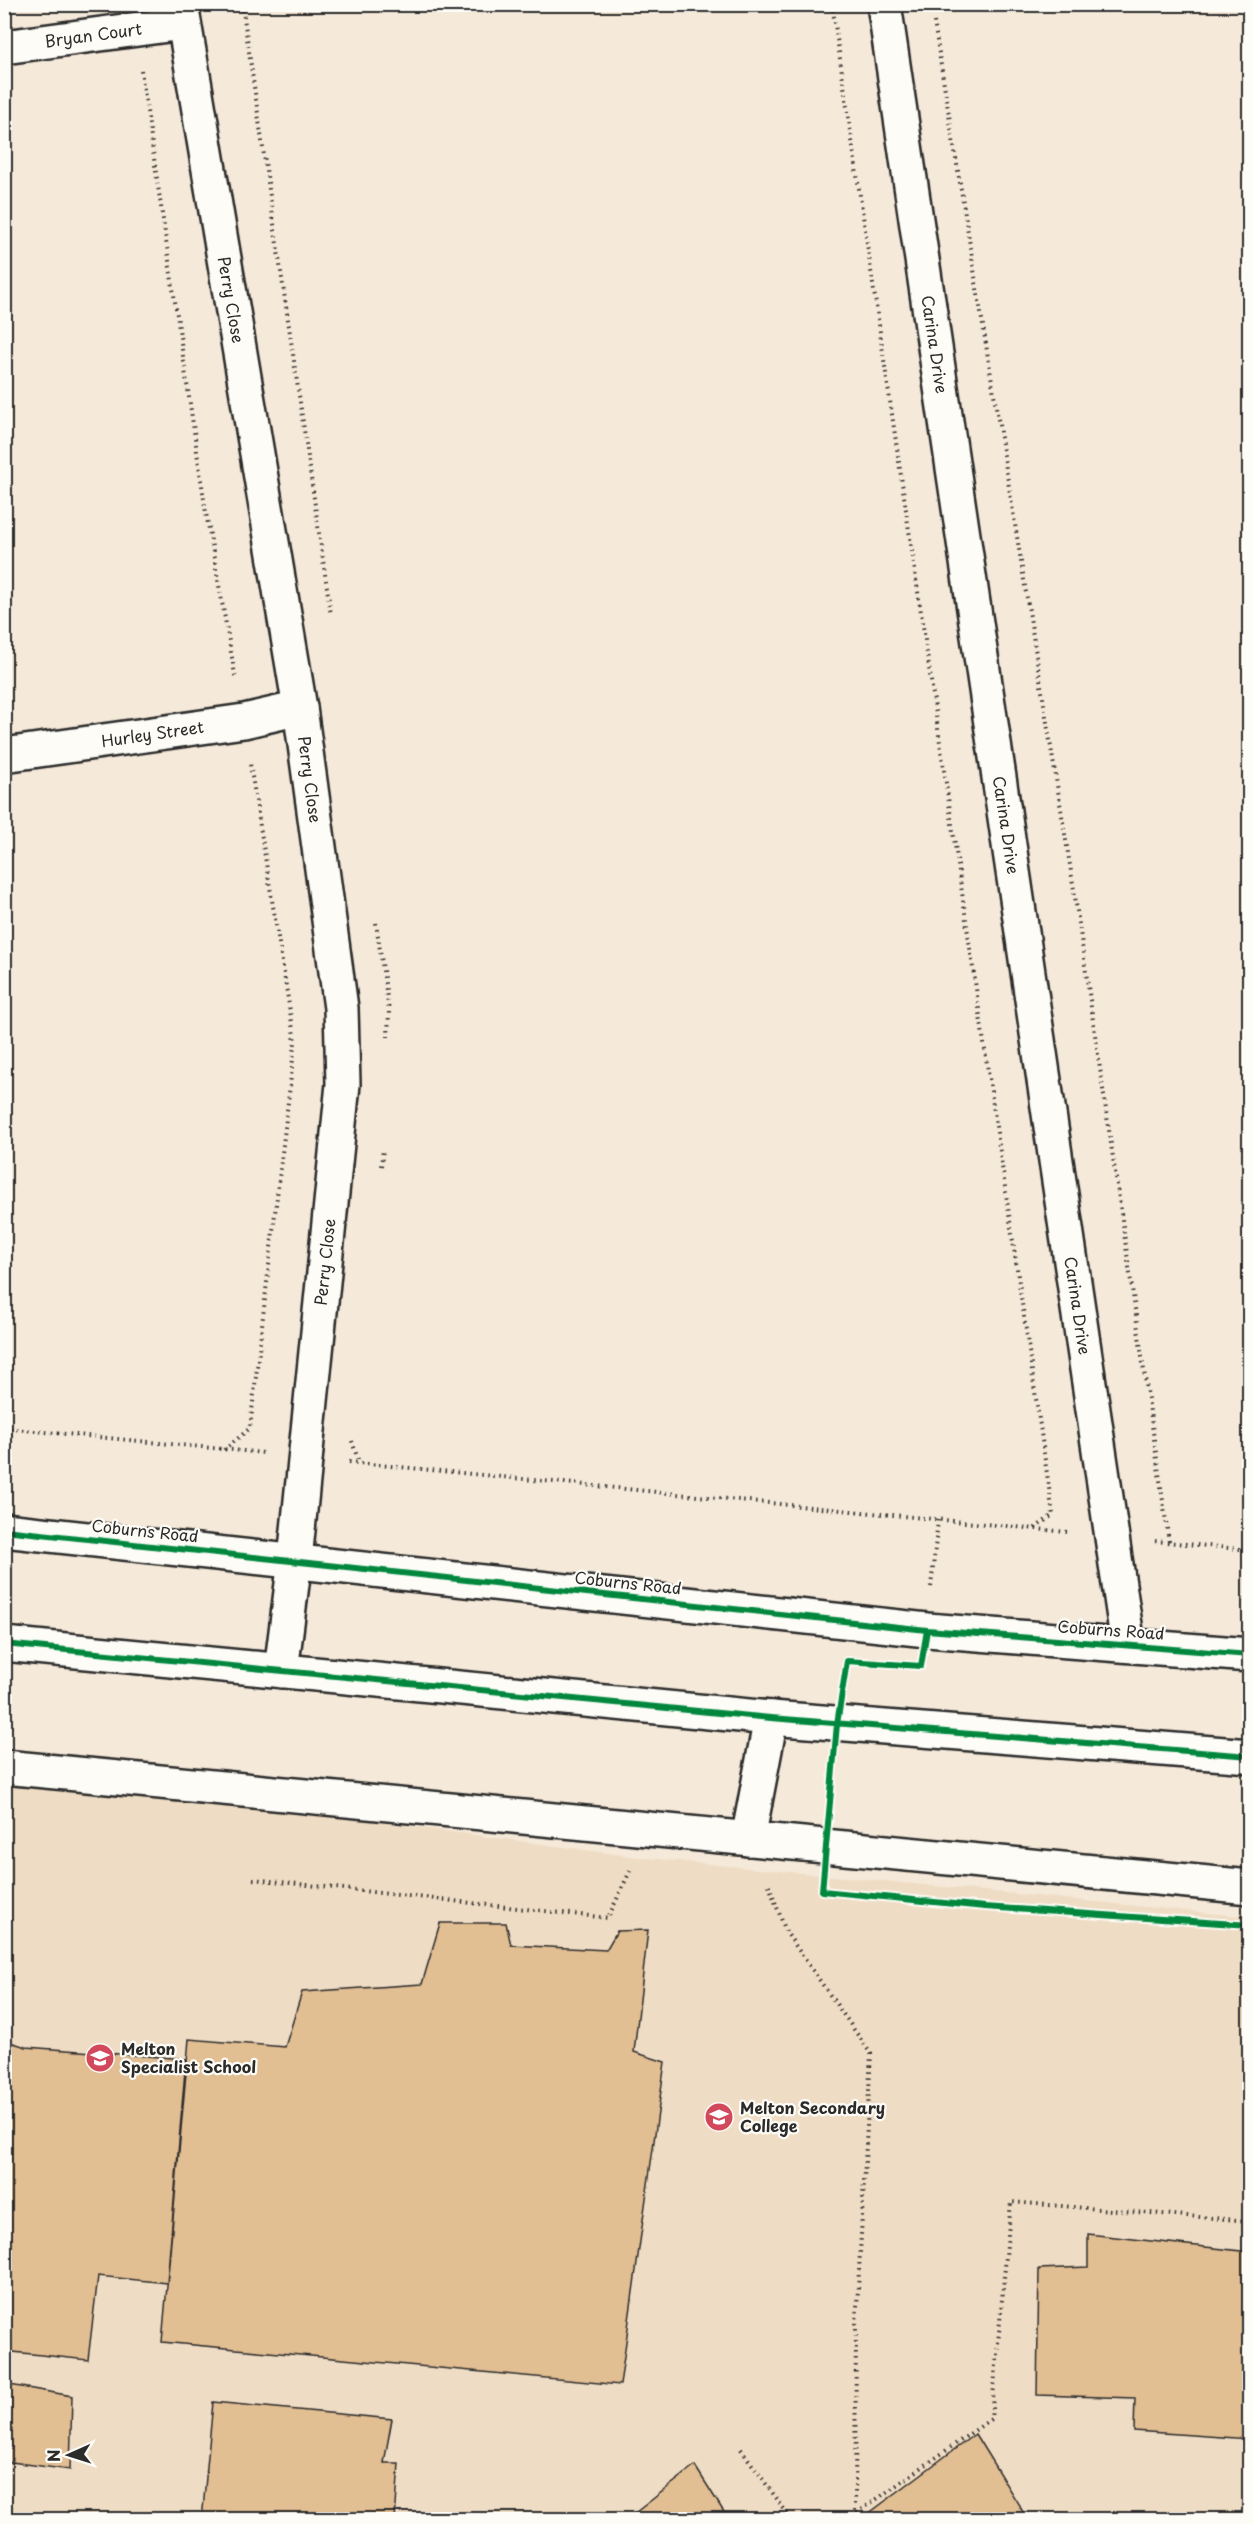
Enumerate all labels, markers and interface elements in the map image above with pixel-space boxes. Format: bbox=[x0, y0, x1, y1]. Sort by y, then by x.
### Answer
street label: Bryan Court bbox=[43, 16, 144, 52]
street label: Perry Close bbox=[213, 255, 251, 345]
street label: Carina Drive bbox=[916, 293, 955, 395]
street label: Hurley Street bbox=[100, 714, 206, 752]
street label: Perry Close bbox=[293, 734, 329, 824]
street label: Carina Drive bbox=[988, 774, 1026, 876]
street label: Perry Close bbox=[308, 1217, 340, 1306]
street label: Carina Drive bbox=[1059, 1255, 1098, 1356]
street label: Coburns Road bbox=[91, 1512, 200, 1548]
street label: Coburns Road bbox=[574, 1564, 683, 1600]
street label: Coburns Road bbox=[1057, 1613, 1165, 1645]
place label: Melton Specialist School bbox=[121, 2036, 256, 2078]
school or university icon: Melton Specialist School bbox=[84, 2042, 116, 2074]
place label: Melton Secondary College bbox=[740, 2095, 885, 2137]
school or university icon: Melton Secondary College bbox=[703, 2101, 735, 2133]
north arrow bbox=[39, 2425, 99, 2485]
text: N bbox=[41, 2449, 65, 2463]

